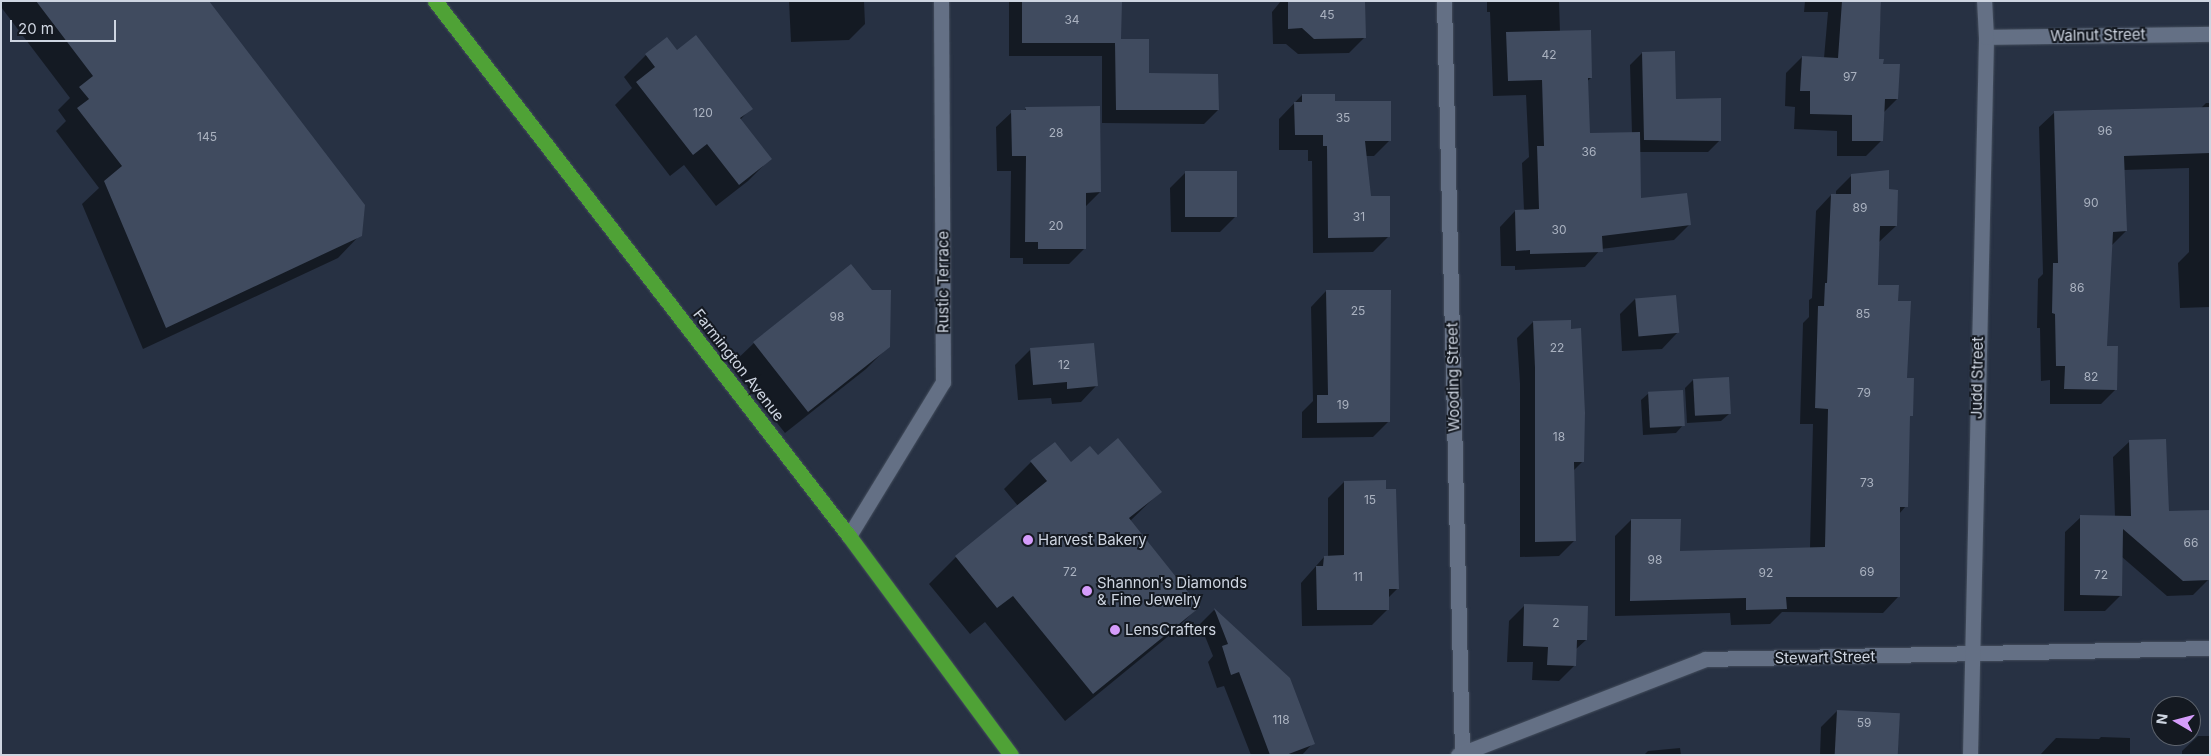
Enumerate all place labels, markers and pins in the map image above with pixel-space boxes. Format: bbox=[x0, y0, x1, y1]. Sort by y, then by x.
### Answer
place label: Harvest Bakery bbox=[1038, 531, 1147, 549]
marker: Harvest Bakery bbox=[1022, 534, 1034, 546]
place label: Shannon's Diamonds & Fine Jewelry bbox=[1097, 573, 1247, 608]
marker: Shannon's Diamonds & Fine Jewelry bbox=[1081, 585, 1093, 597]
place label: LensCrafters bbox=[1125, 621, 1216, 639]
marker: LensCrafters bbox=[1109, 624, 1121, 636]

